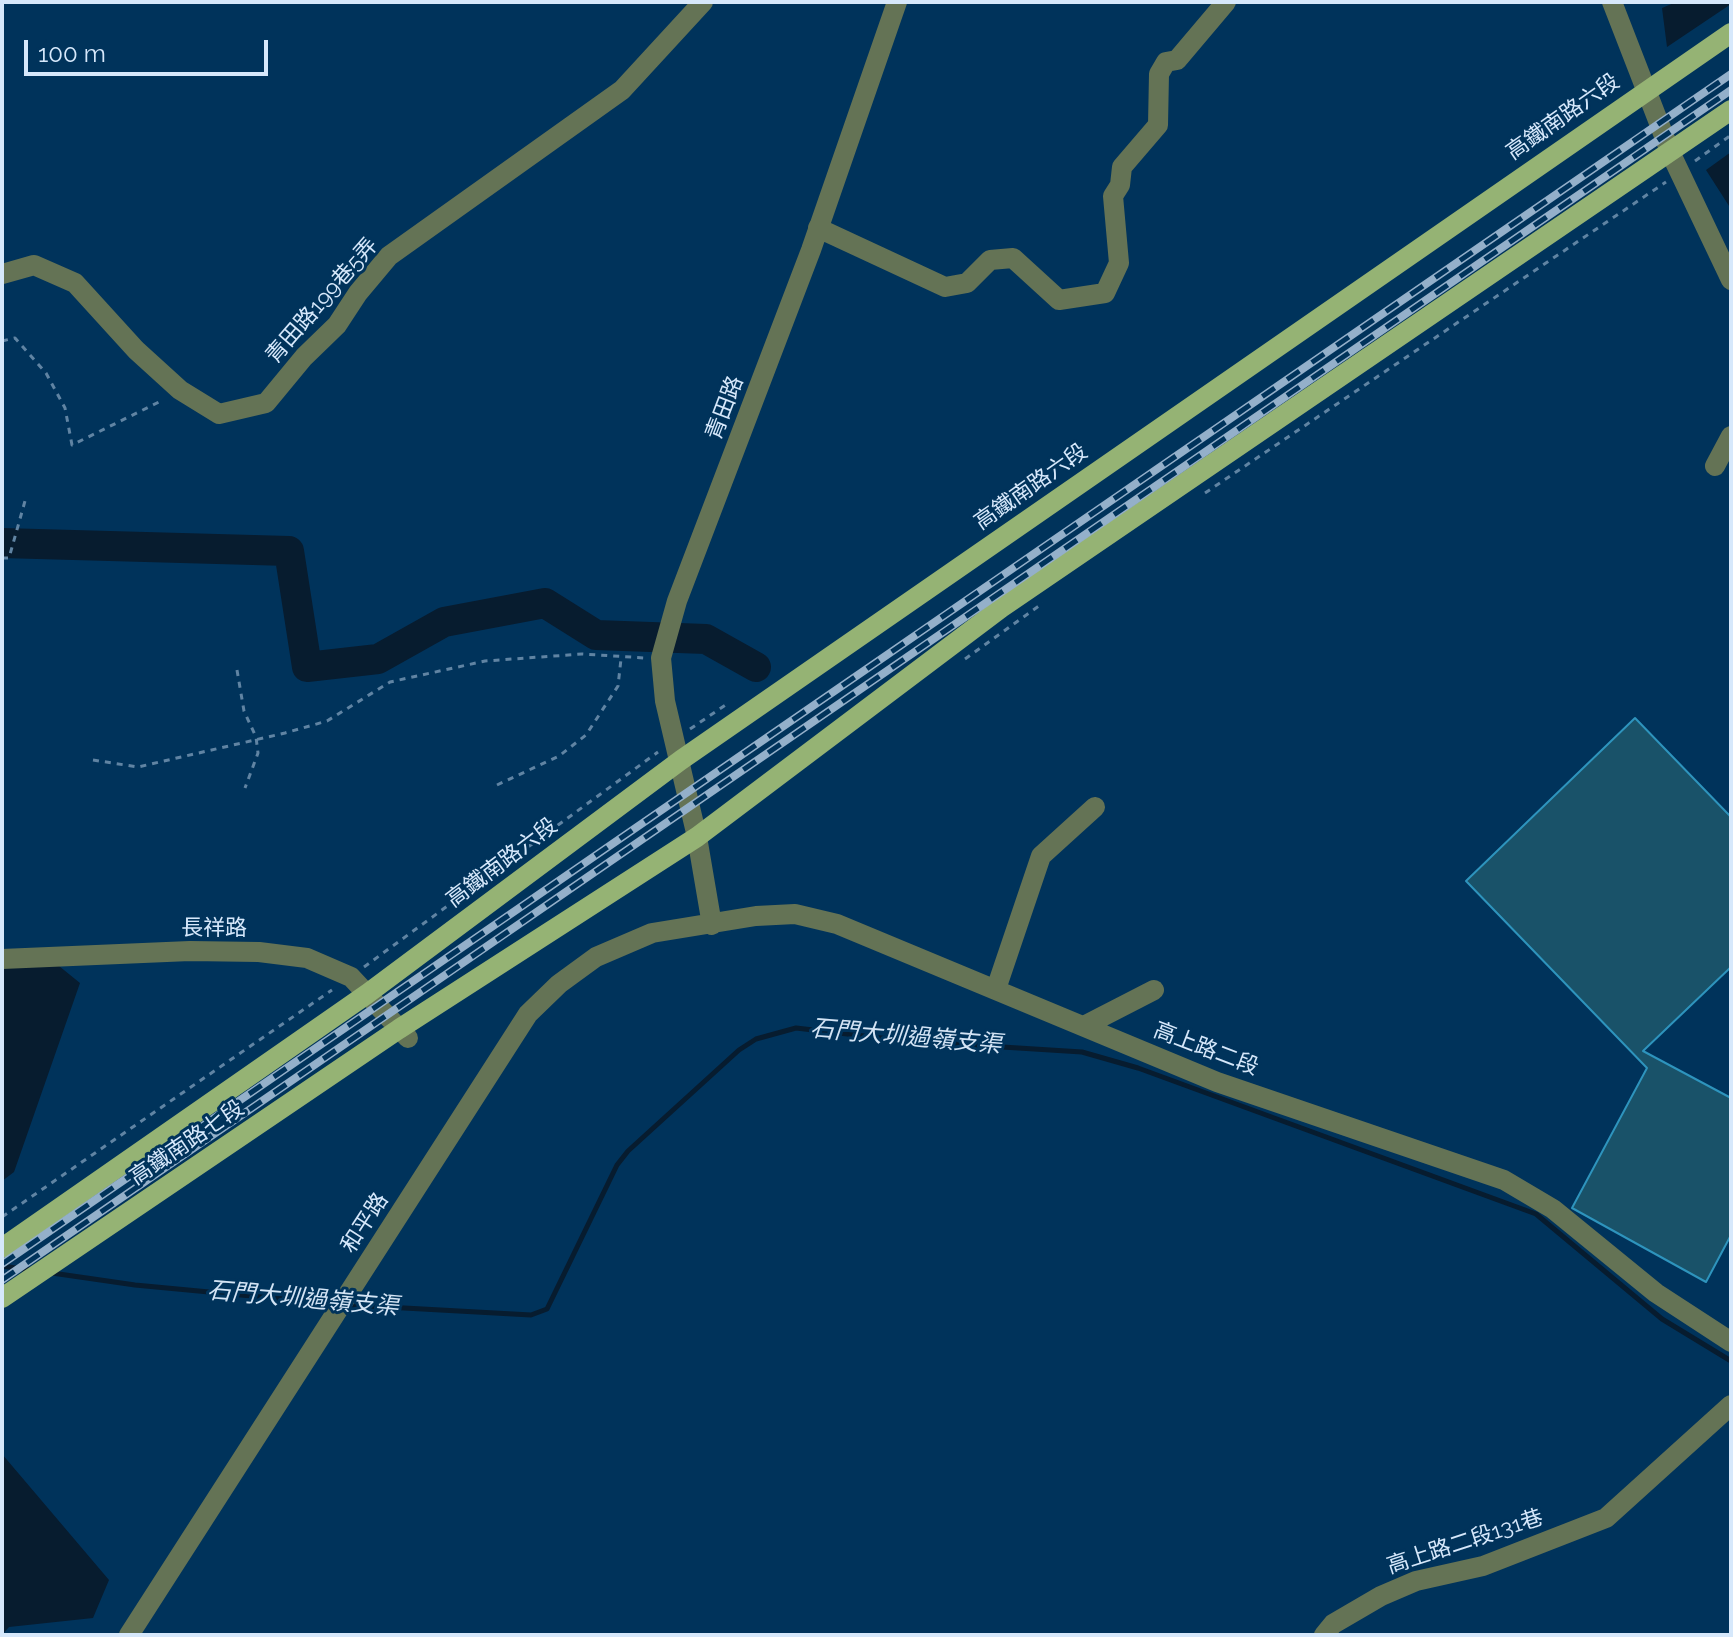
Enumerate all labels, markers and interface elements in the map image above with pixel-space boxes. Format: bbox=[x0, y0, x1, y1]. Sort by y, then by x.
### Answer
scale bar bbox=[28, 24, 272, 74]
text: 100 m bbox=[38, 39, 106, 68]
street label: 高鐵南路六段 bbox=[1501, 68, 1625, 166]
street label: 青田路199巷5弄 bbox=[260, 233, 384, 369]
street label: 青田路 bbox=[701, 372, 749, 444]
street label: 高鐵南路六段 bbox=[969, 438, 1093, 536]
street label: 高鐵南路六段 bbox=[441, 813, 563, 913]
street label: 長祥路 bbox=[181, 915, 247, 941]
water label: 石門大圳過嶺支渠 bbox=[809, 1014, 1003, 1060]
street label: 高上路二段 bbox=[1150, 1017, 1262, 1081]
street label: 高鐵南路七段 bbox=[125, 1095, 249, 1191]
street label: 和平路 bbox=[336, 1188, 394, 1258]
water label: 石門大圳過嶺支渠 bbox=[206, 1276, 400, 1322]
street label: 高上路二段131巷 bbox=[1384, 1504, 1546, 1580]

